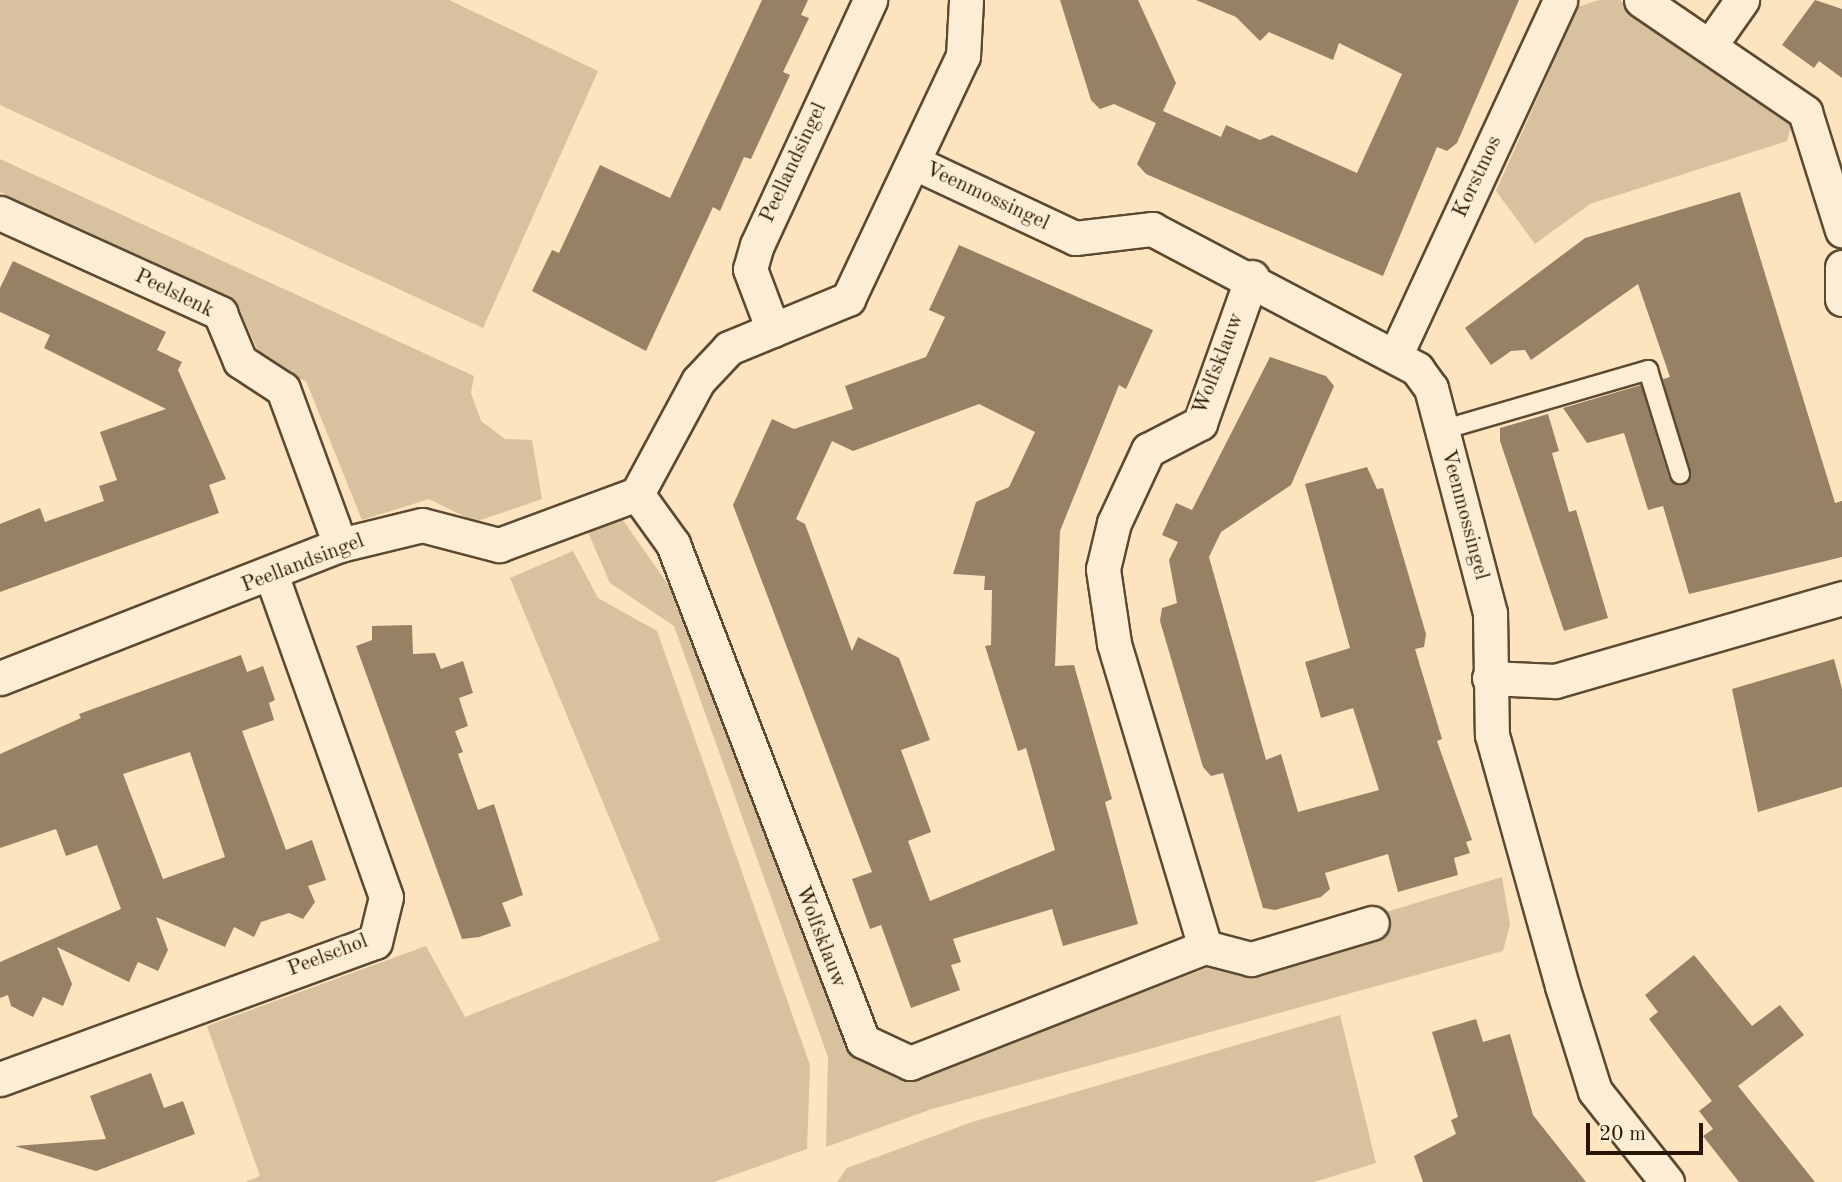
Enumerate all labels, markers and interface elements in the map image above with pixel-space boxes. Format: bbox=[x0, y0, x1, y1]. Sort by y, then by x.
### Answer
street label: Peellandsingel bbox=[755, 99, 833, 227]
street label: Korstmos bbox=[1448, 132, 1508, 222]
street label: Veenmossingel bbox=[921, 157, 1053, 237]
street label: Peelslenk bbox=[130, 264, 218, 324]
street label: Wolfsklauw bbox=[1188, 310, 1250, 418]
street label: Veenmossingel bbox=[1435, 447, 1493, 583]
street label: Peellandsingel bbox=[238, 529, 368, 599]
street label: Wolfsklauw bbox=[789, 883, 851, 991]
street label: Peelschol bbox=[284, 929, 372, 983]
scale bar bbox=[1590, 1108, 1707, 1152]
text: 20 m bbox=[1599, 1124, 1646, 1145]

